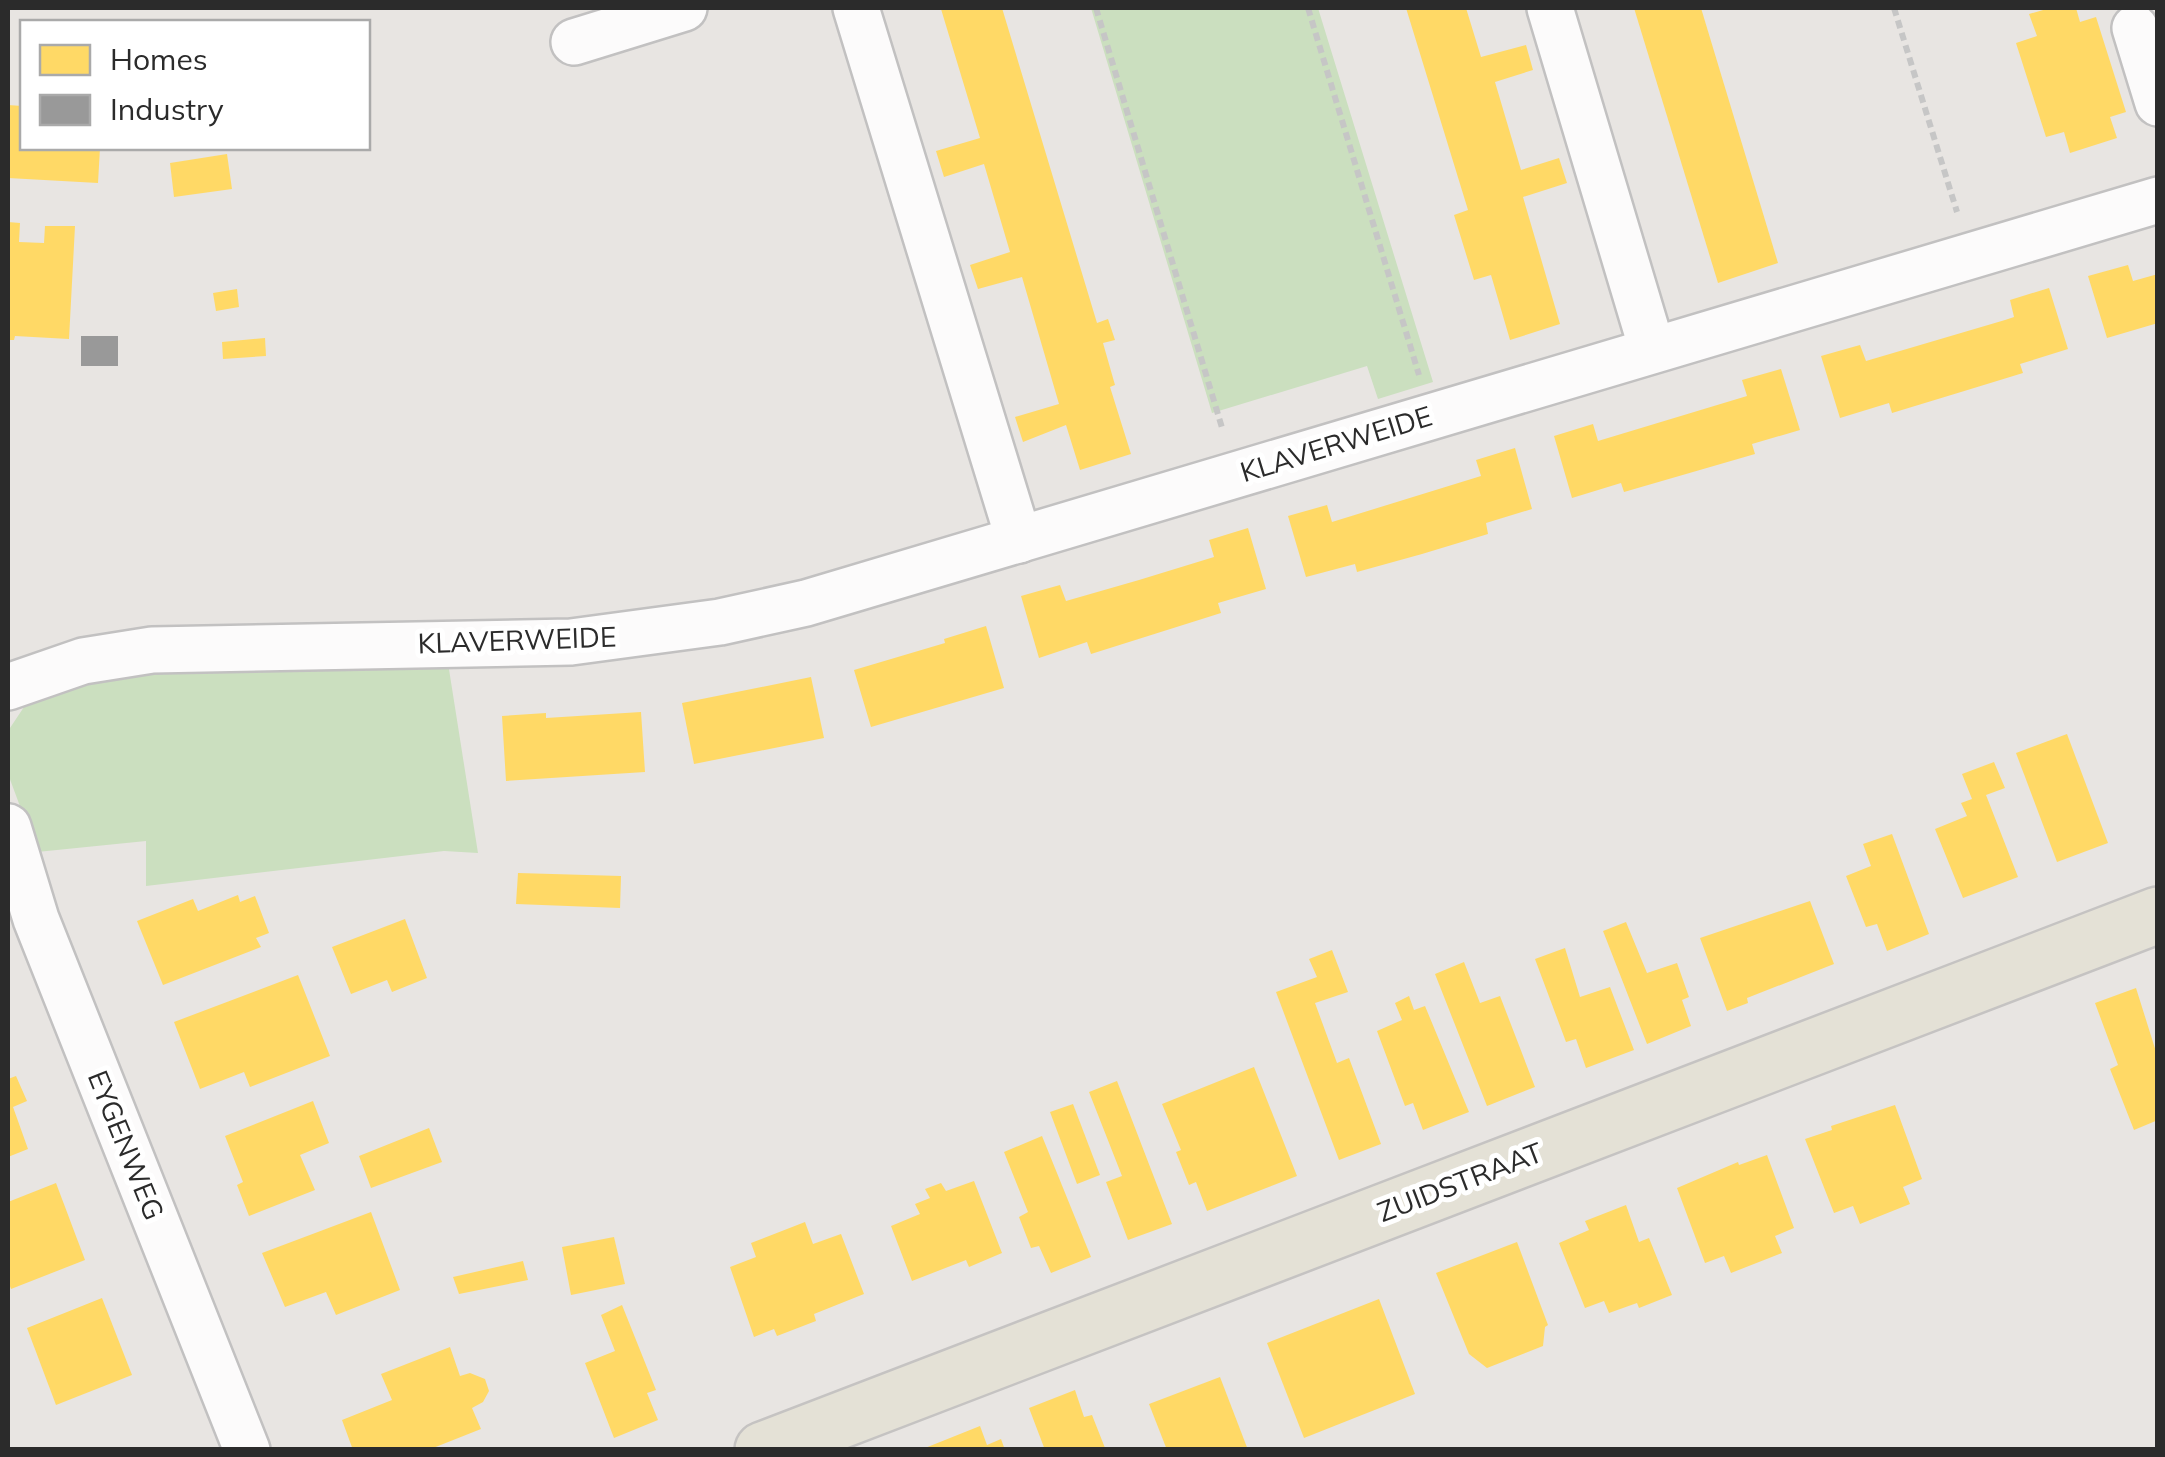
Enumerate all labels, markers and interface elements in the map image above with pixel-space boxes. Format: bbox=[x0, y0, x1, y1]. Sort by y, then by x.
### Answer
legend bbox=[20, 20, 370, 150]
text: Homes bbox=[110, 40, 208, 78]
text: Industry bbox=[110, 90, 224, 128]
street label: KLAVERWEIDE bbox=[1236, 398, 1436, 489]
street label: KLAVERWEIDE bbox=[417, 619, 617, 660]
street label: EYGENWEG bbox=[81, 1065, 172, 1225]
street label: ZUIDSTRAAT bbox=[1372, 1134, 1547, 1229]

